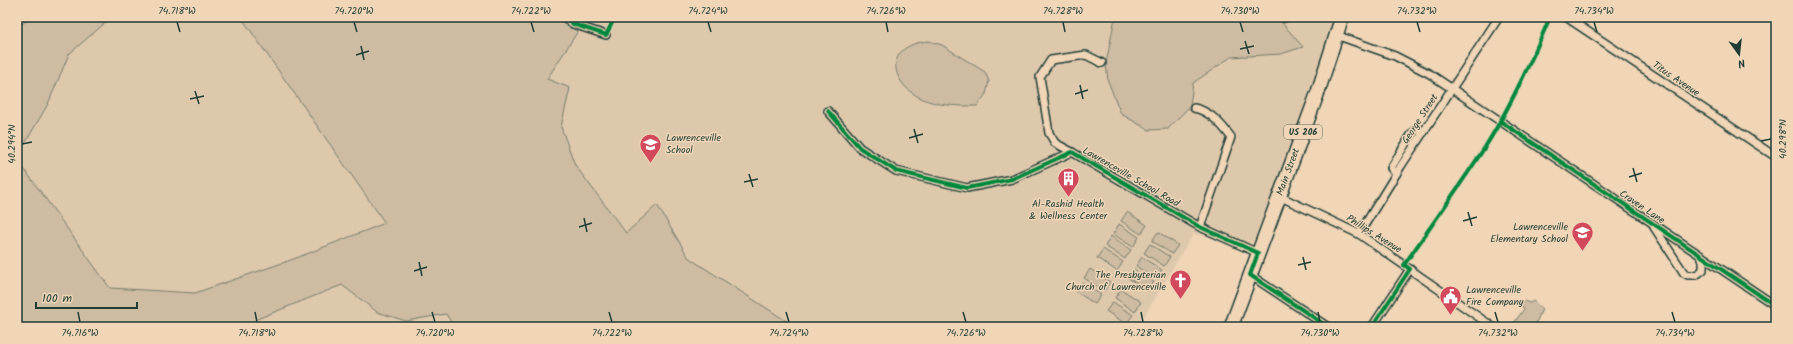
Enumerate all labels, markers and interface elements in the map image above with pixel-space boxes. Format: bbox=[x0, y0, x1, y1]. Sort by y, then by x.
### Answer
text: 74.718°W bbox=[158, 3, 196, 19]
text: 74.720°W bbox=[334, 3, 374, 19]
text: 74.722°W bbox=[511, 3, 551, 19]
text: 74.724°W bbox=[688, 3, 728, 19]
text: 74.726°W bbox=[866, 3, 906, 19]
text: 74.728°W bbox=[1043, 3, 1083, 19]
text: 74.730°W bbox=[1220, 3, 1260, 19]
text: 74.732°W bbox=[1397, 3, 1437, 19]
text: 74.734°W bbox=[1574, 3, 1614, 19]
north arrow bbox=[1719, 34, 1759, 74]
text: N bbox=[1736, 53, 1747, 72]
street label: Titus Avenue bbox=[1649, 57, 1703, 101]
street label: George Street bbox=[1398, 91, 1442, 147]
text: 40.298°N bbox=[1775, 119, 1791, 159]
text: 40.294°N bbox=[4, 124, 20, 164]
road number: US 206 bbox=[1284, 125, 1322, 139]
place label: Lawrenceville School bbox=[666, 130, 721, 158]
school or university icon: Lawrenceville School bbox=[637, 131, 663, 164]
street label: Lawrenceville School Road bbox=[1080, 143, 1183, 212]
street label: Main Street bbox=[1272, 146, 1304, 198]
building icon: Al-Rashid Health & Wellness Center bbox=[1055, 165, 1081, 198]
street label: Craven Lane bbox=[1616, 186, 1668, 228]
place label: Al-Rashid Health & Wellness Center bbox=[1029, 196, 1108, 224]
street label: Phillips Avenue bbox=[1343, 211, 1405, 258]
place label: Lawrenceville Elementary School bbox=[1490, 219, 1569, 247]
school or university icon: Lawrenceville Elementary School bbox=[1570, 220, 1596, 253]
place label: The Presbyterian Church of Lawrenceville bbox=[1065, 267, 1166, 295]
church icon: The Presbyterian Church of Lawrenceville bbox=[1168, 268, 1194, 301]
place label: Lawrenceville Fire Company bbox=[1466, 282, 1524, 310]
public building icon: Lawrenceville Fire Company bbox=[1438, 283, 1464, 316]
scale bar bbox=[36, 284, 137, 310]
text: 100 m bbox=[42, 289, 73, 308]
text: 74.716°W bbox=[61, 325, 99, 341]
text: 74.718°W bbox=[238, 325, 276, 341]
text: 74.720°W bbox=[415, 325, 455, 341]
text: 74.722°W bbox=[592, 325, 632, 341]
text: 74.724°W bbox=[769, 325, 809, 341]
text: 74.726°W bbox=[946, 325, 986, 341]
text: 74.728°W bbox=[1123, 325, 1163, 341]
text: 74.730°W bbox=[1300, 325, 1340, 341]
text: 74.732°W bbox=[1478, 325, 1518, 341]
text: 74.734°W bbox=[1655, 325, 1695, 341]

